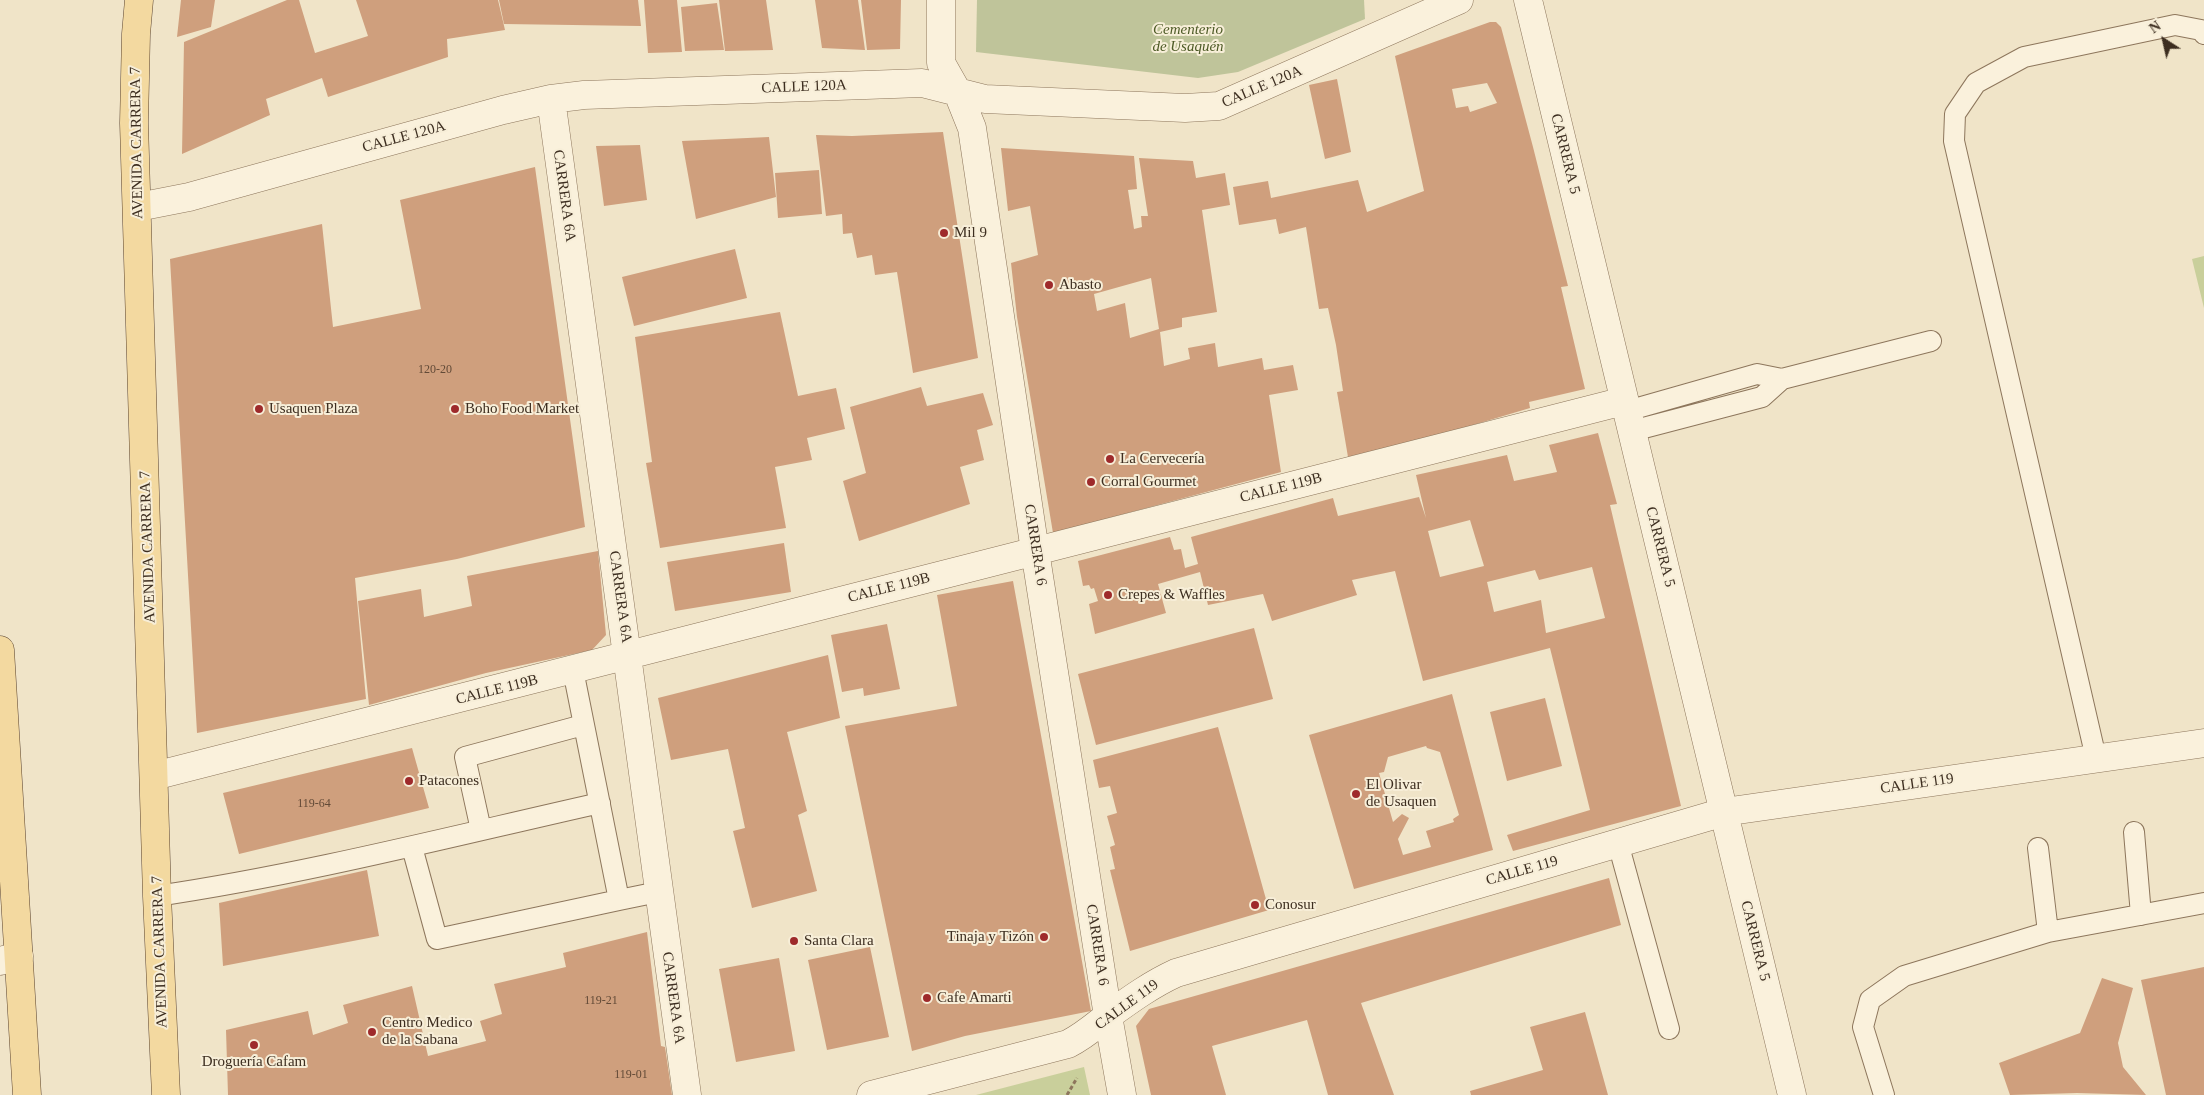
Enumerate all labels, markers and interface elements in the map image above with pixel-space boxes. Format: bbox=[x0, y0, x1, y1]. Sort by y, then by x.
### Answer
north arrow bbox=[2139, 15, 2189, 65]
text: N bbox=[2147, 18, 2164, 36]
park label: Cementerio de Usaquén bbox=[1152, 21, 1224, 56]
street label: CALLE 120A bbox=[1219, 62, 1305, 112]
street label: AVENIDA CARRERA 7 bbox=[127, 67, 147, 219]
street label: CALLE 120A bbox=[761, 77, 847, 97]
street label: CARRERA 5 bbox=[1546, 112, 1584, 196]
street label: CALLE 120A bbox=[360, 117, 448, 157]
street label: CARRERA 6A bbox=[549, 149, 579, 243]
place label: Mil 9 bbox=[954, 224, 987, 242]
marker: Mil 9 bbox=[938, 227, 950, 239]
place label: Abasto bbox=[1059, 276, 1101, 294]
marker: Abasto bbox=[1043, 279, 1055, 291]
house number: 120-20 bbox=[418, 363, 452, 377]
place label: Usaquen Plaza bbox=[269, 400, 358, 418]
place label: Boho Food Market bbox=[465, 400, 579, 418]
marker: Usaquen Plaza bbox=[253, 403, 265, 415]
marker: Boho Food Market bbox=[449, 403, 461, 415]
place label: La Cervecería bbox=[1120, 450, 1205, 468]
marker: La Cervecería bbox=[1104, 453, 1116, 465]
street label: CALLE 119B bbox=[1238, 469, 1324, 507]
street label: AVENIDA CARRERA 7 bbox=[136, 471, 160, 623]
place label: Corral Gourmet bbox=[1101, 473, 1196, 491]
marker: Corral Gourmet bbox=[1085, 476, 1097, 488]
street label: CARRERA 6 bbox=[1020, 503, 1050, 587]
street label: CARRERA 5 bbox=[1641, 505, 1679, 589]
street label: CARRERA 6A bbox=[605, 550, 635, 644]
street label: CALLE 119B bbox=[846, 569, 932, 607]
place label: Crepes & Waffles bbox=[1118, 586, 1225, 604]
marker: Crepes & Waffles bbox=[1102, 589, 1114, 601]
street label: CALLE 119B bbox=[454, 671, 540, 709]
street label: CALLE 119 bbox=[1879, 770, 1955, 798]
place label: Patacones bbox=[419, 772, 479, 790]
marker: Patacones bbox=[403, 775, 415, 787]
place label: El Olivar de Usaquen bbox=[1366, 776, 1436, 811]
marker: El Olivar de Usaquen bbox=[1350, 788, 1362, 800]
house number: 119-64 bbox=[297, 797, 331, 811]
street label: CALLE 119 bbox=[1484, 852, 1560, 890]
street label: AVENIDA CARRERA 7 bbox=[148, 876, 172, 1028]
place label: Conosur bbox=[1265, 896, 1316, 914]
marker: Conosur bbox=[1249, 899, 1261, 911]
street label: CARRERA 5 bbox=[1736, 899, 1774, 983]
street label: CARRERA 6 bbox=[1082, 903, 1112, 987]
place label: Tinaja y Tizón bbox=[947, 928, 1034, 946]
marker: Tinaja y Tizón bbox=[1038, 931, 1050, 943]
place label: Santa Clara bbox=[804, 932, 874, 950]
marker: Santa Clara bbox=[788, 935, 800, 947]
street label: CARRERA 6A bbox=[658, 951, 688, 1045]
street label: CALLE 119 bbox=[1092, 976, 1162, 1034]
place label: Cafe Amarti bbox=[937, 989, 1012, 1007]
marker: Cafe Amarti bbox=[921, 992, 933, 1004]
house number: 119-21 bbox=[584, 994, 618, 1008]
place label: Centro Medico de la Sabana bbox=[382, 1014, 472, 1049]
marker: Centro Medico de la Sabana bbox=[366, 1026, 378, 1038]
marker: Droguería Cafam bbox=[248, 1039, 260, 1051]
place label: Droguería Cafam bbox=[202, 1053, 306, 1071]
house number: 119-01 bbox=[614, 1068, 648, 1082]

